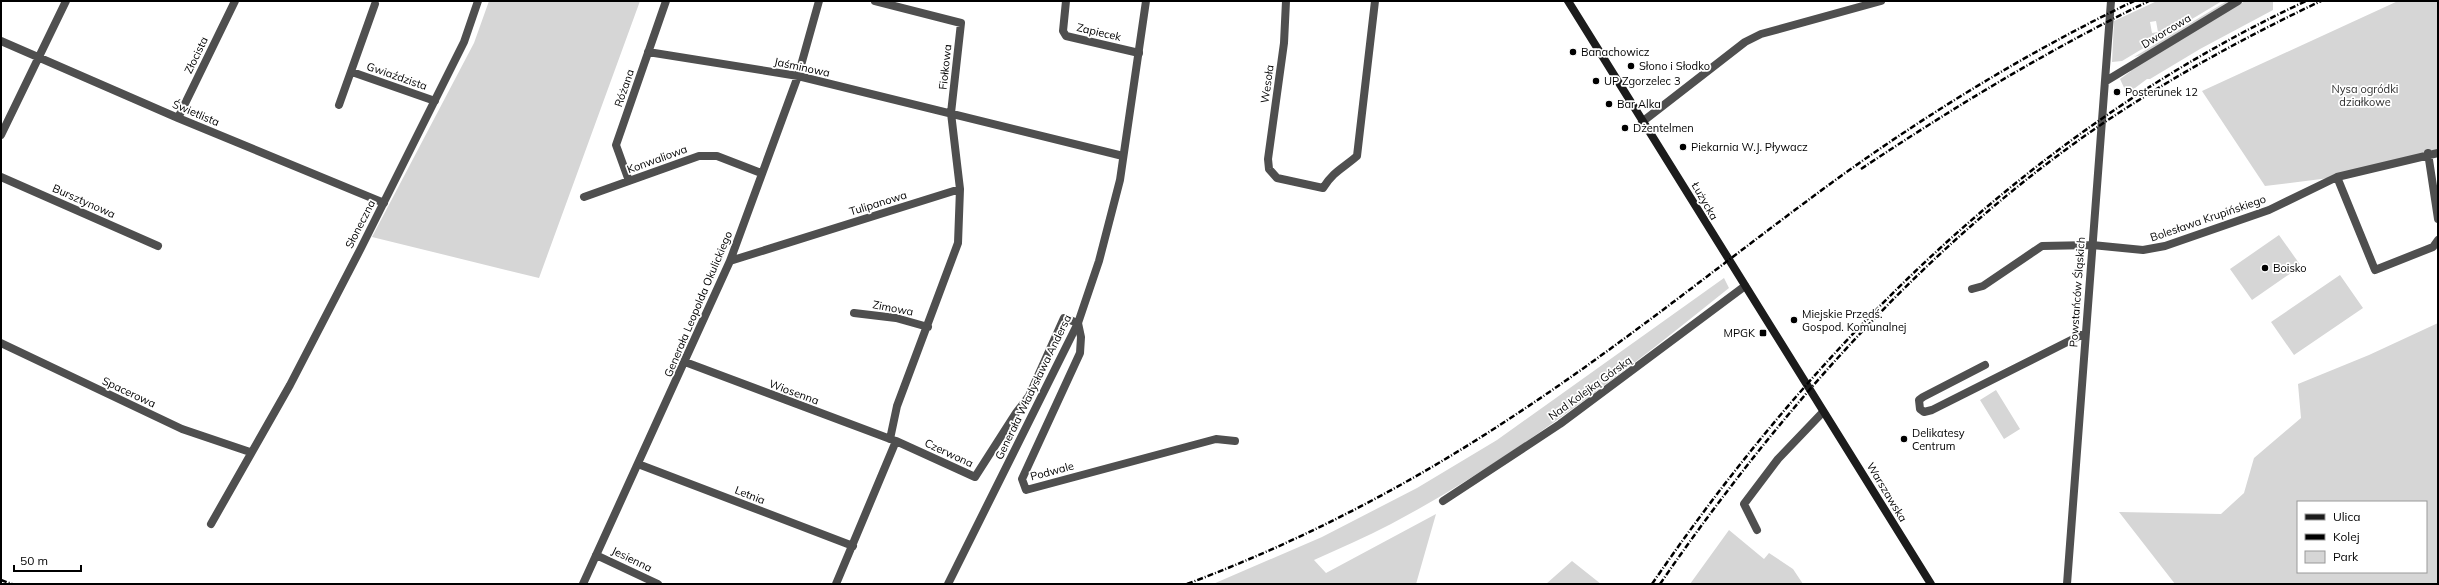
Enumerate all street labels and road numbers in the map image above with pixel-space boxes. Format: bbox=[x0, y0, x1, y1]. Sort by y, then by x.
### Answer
street label: Dworcowa bbox=[2139, 11, 2193, 51]
street label: Zapiecek bbox=[1075, 20, 1123, 44]
street label: Złocista bbox=[181, 34, 211, 76]
street label: Fiołkowa bbox=[936, 44, 954, 90]
street label: Jaśminowa bbox=[773, 54, 831, 80]
street label: Gwiaździsta bbox=[365, 59, 429, 93]
street label: Wesoła bbox=[1257, 64, 1277, 104]
street label: Różana bbox=[611, 67, 637, 109]
street label: Świetlista bbox=[170, 97, 222, 129]
street label: Konwaliowa bbox=[625, 142, 689, 176]
street label: Łużycka bbox=[1688, 179, 1721, 222]
street label: Bursztynowa bbox=[50, 181, 118, 221]
street label: Tulipanowa bbox=[848, 188, 908, 218]
street label: Bolesława Krupińskiego bbox=[2148, 192, 2268, 244]
street label: Słoneczna bbox=[342, 197, 378, 251]
street label: Generała Leopolda Okulickiego bbox=[661, 229, 735, 379]
street label: Powstańców Śląskich bbox=[2066, 236, 2088, 348]
street label: Zimowa bbox=[871, 297, 915, 319]
street label: Generała Władysława Andersa bbox=[992, 312, 1074, 462]
street label: Nad Kolejką Górską bbox=[1546, 353, 1635, 423]
street label: Spacerowa bbox=[100, 373, 158, 411]
street label: Wiosenna bbox=[767, 377, 821, 407]
street label: Czerwona bbox=[922, 436, 976, 470]
street label: Podwale bbox=[1029, 458, 1075, 484]
street label: Warszawska bbox=[1864, 460, 1910, 524]
street label: Letnia bbox=[733, 483, 767, 507]
street label: Jesienna bbox=[610, 543, 654, 575]

